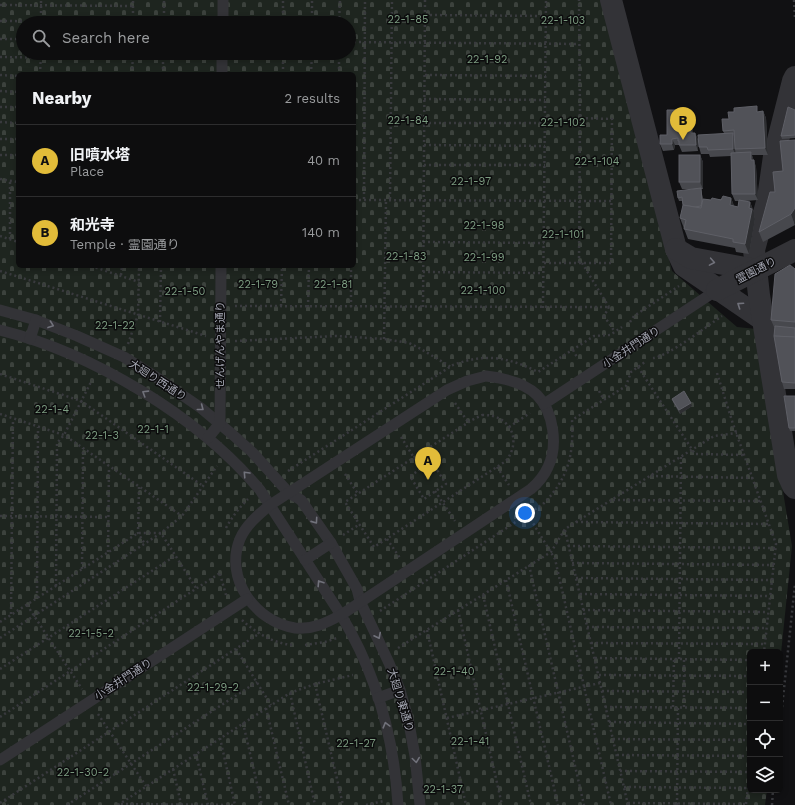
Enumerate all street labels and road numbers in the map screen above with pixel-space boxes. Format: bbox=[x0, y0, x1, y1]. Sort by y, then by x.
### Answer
street label: 霊園通り bbox=[734, 255, 779, 286]
street label: せんげんやま通り bbox=[214, 301, 227, 389]
street label: 小金井門通り bbox=[600, 324, 662, 371]
street label: 大廻り西通り bbox=[127, 357, 189, 404]
street label: 小金井門通り bbox=[92, 656, 154, 703]
street label: 大廻り東通り bbox=[385, 667, 416, 734]

